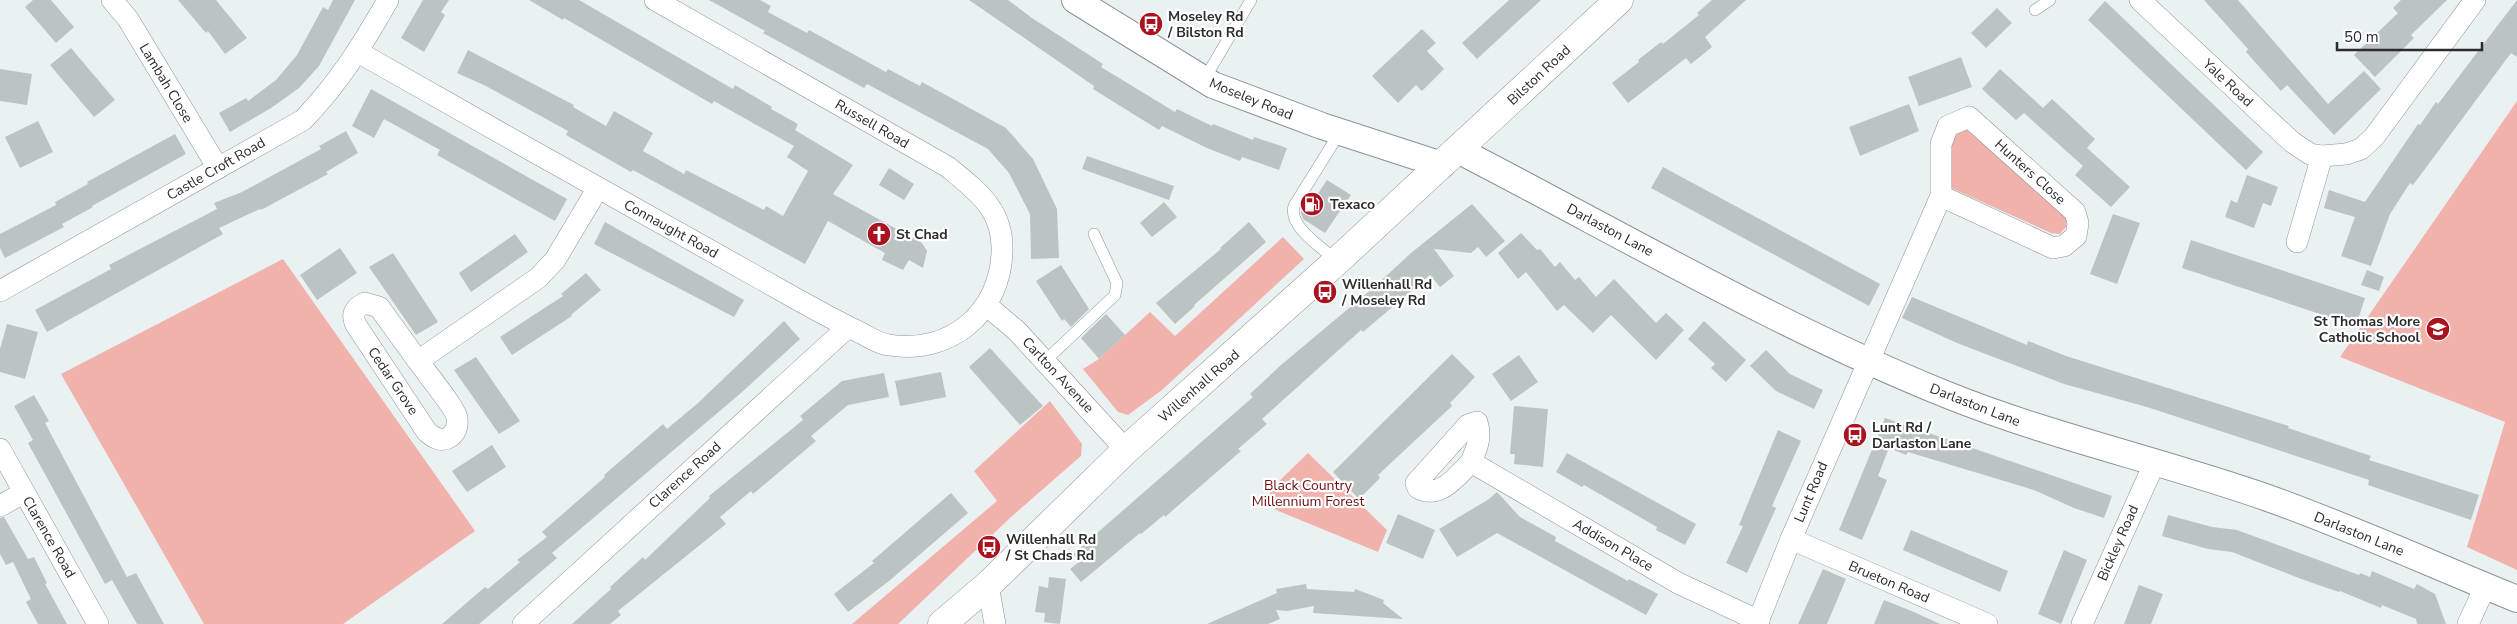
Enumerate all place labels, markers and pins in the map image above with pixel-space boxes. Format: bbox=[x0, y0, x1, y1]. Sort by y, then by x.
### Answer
place label: Moseley Rd / Bilston Rd bbox=[1167, 7, 1244, 42]
bus stop icon: Moseley Rd / Bilston Rd bbox=[1138, 11, 1164, 37]
fuel station icon: Texaco bbox=[1299, 191, 1325, 217]
place label: Texaco bbox=[1330, 195, 1375, 214]
church icon: St Chad bbox=[866, 221, 892, 247]
place label: St Chad bbox=[896, 225, 948, 244]
place label: Willenhall Rd / Moseley Rd bbox=[1341, 275, 1432, 310]
bus stop icon: Willenhall Rd / Moseley Rd bbox=[1312, 279, 1338, 305]
place label: St Thomas More Catholic School bbox=[2313, 312, 2421, 347]
school or university icon: St Thomas More Catholic School bbox=[2425, 316, 2451, 342]
place label: Lunt Rd / Darlaston Lane bbox=[1872, 418, 1972, 453]
bus stop icon: Lunt Rd / Darlaston Lane bbox=[1842, 422, 1868, 448]
place label: Willenhall Rd / St Chads Rd bbox=[1005, 530, 1096, 565]
bus stop icon: Willenhall Rd / St Chads Rd bbox=[976, 534, 1002, 560]

